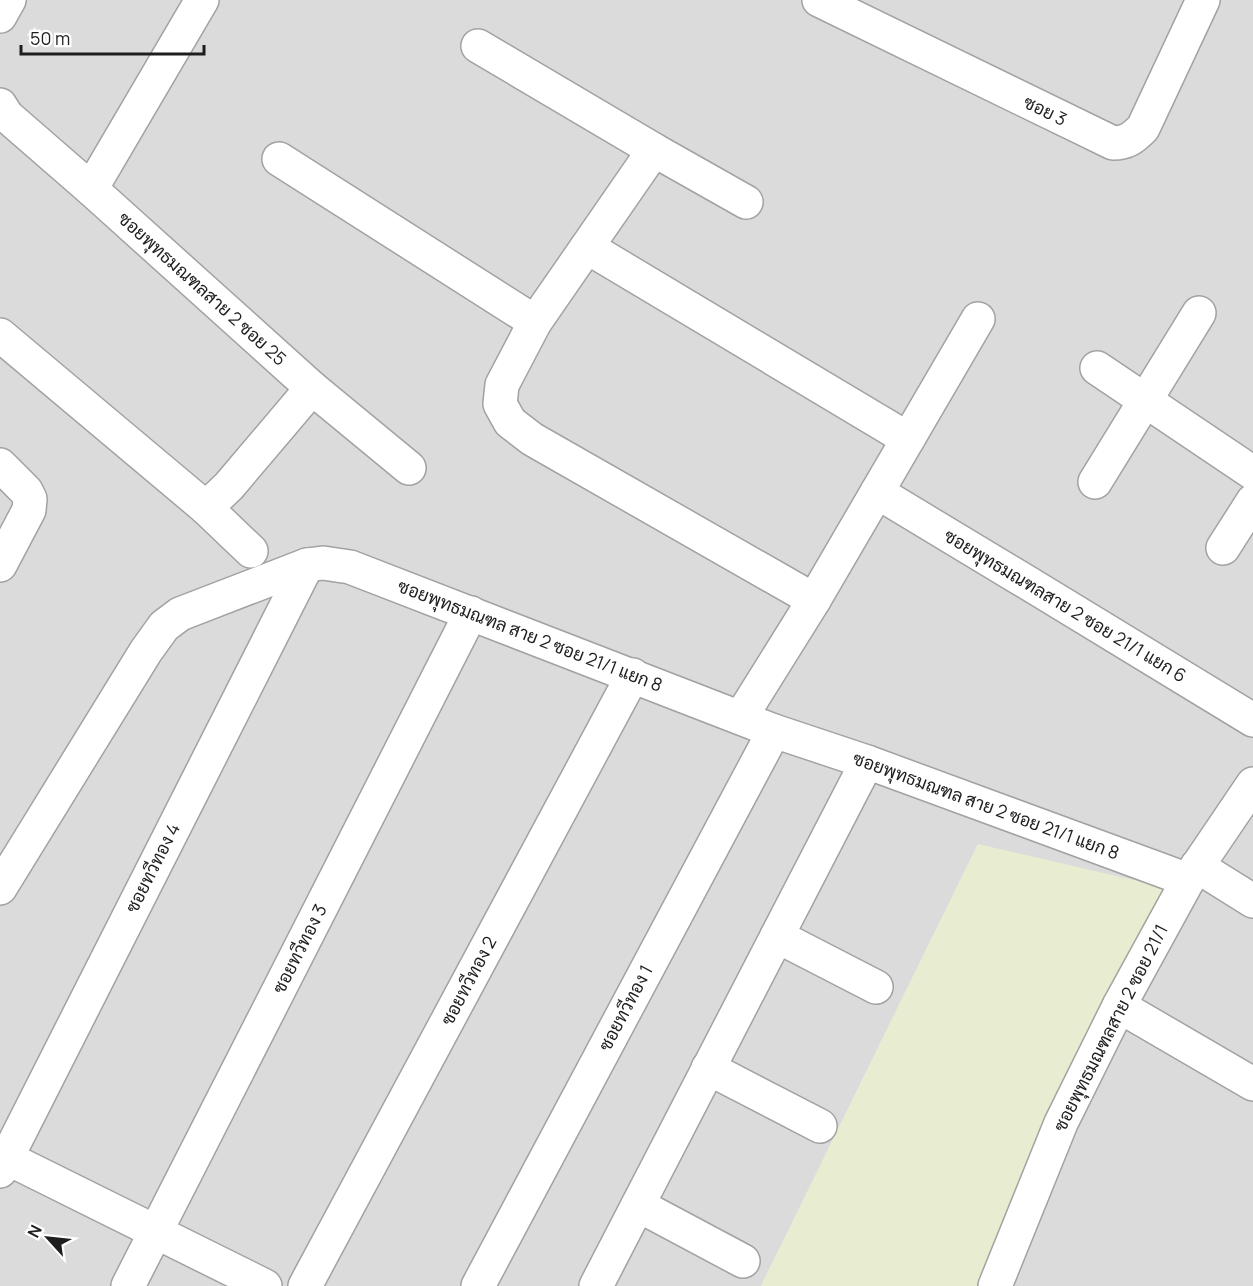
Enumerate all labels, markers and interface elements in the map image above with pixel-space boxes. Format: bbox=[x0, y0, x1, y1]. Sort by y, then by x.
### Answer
scale bar bbox=[21, 18, 204, 56]
text: 50 m bbox=[30, 26, 70, 50]
street label: ซอย 3 bbox=[1020, 89, 1071, 131]
street label: ซอยพุทธมณฑลสาย 2 ซอย 25 bbox=[113, 206, 292, 371]
street label: ซอยพุทธมณฑลสาย 2 ซอย 21/1 แยก 6 bbox=[939, 523, 1191, 688]
street label: ซอยพุทธมณฑล สาย 2 ซอย 21/1 แยก 8 bbox=[394, 573, 666, 698]
street label: ซอยพุทธมณฑล สาย 2 ซอย 21/1 แยก 8 bbox=[850, 746, 1123, 865]
street label: ซอยทวีทอง 4 bbox=[119, 819, 185, 917]
street label: ซอยทวีทอง 3 bbox=[266, 900, 332, 997]
street label: ซอยพุทธมณฑลสาย 2 ซอย 21/1 bbox=[1047, 920, 1174, 1136]
street label: ซอยทวีทอง 2 bbox=[435, 932, 502, 1029]
street label: ซอยทวีทอง 1 bbox=[592, 960, 658, 1055]
north arrow bbox=[18, 1208, 78, 1268]
text: N bbox=[22, 1221, 47, 1241]

